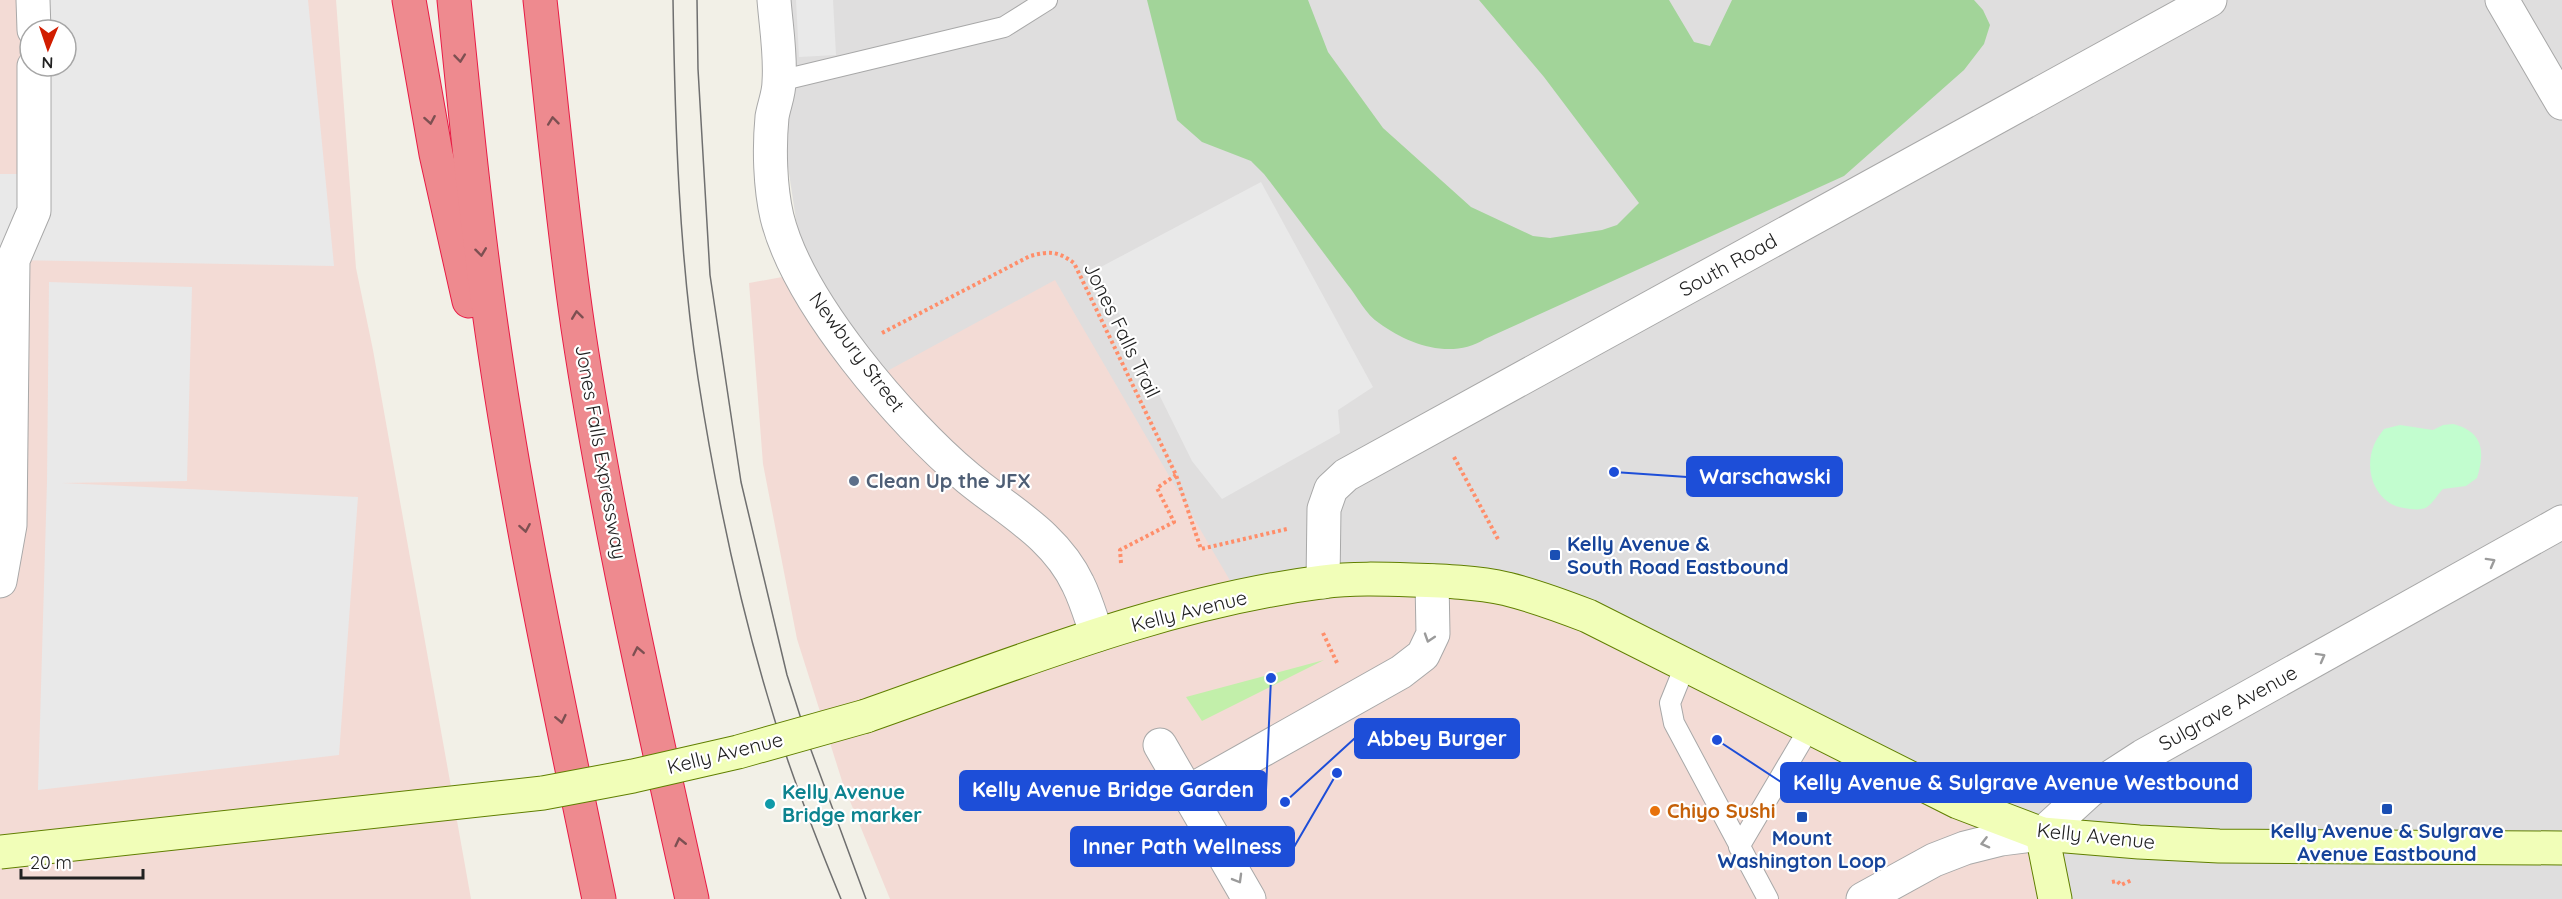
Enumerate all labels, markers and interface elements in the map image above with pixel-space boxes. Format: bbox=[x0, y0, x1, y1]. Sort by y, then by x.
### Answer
north arrow bbox=[18, 18, 78, 78]
text: N bbox=[41, 53, 54, 73]
one-way arrow bbox=[453, 54, 466, 63]
one-way arrow bbox=[423, 114, 436, 124]
one-way arrow bbox=[547, 117, 560, 126]
street label: South Road bbox=[1675, 227, 1781, 302]
one-way arrow bbox=[475, 247, 487, 257]
street label: Jones Falls Trail bbox=[1079, 258, 1166, 402]
street label: Newbury Street bbox=[804, 287, 911, 417]
one-way arrow bbox=[571, 310, 583, 320]
street label: Jones Falls Expressway bbox=[570, 343, 633, 561]
callout: Warschawski bbox=[1687, 457, 1842, 496]
text: Warschawski bbox=[1699, 463, 1831, 489]
place label: Clean Up the JFX bbox=[866, 468, 1031, 493]
marker: Clean Up the JFX bbox=[847, 474, 861, 488]
one-way arrow bbox=[518, 523, 530, 532]
place label: Kelly Avenue & South Road Eastbound bbox=[1567, 531, 1789, 579]
marker: Kelly Avenue & South Road Eastbound bbox=[1548, 548, 1562, 562]
one-way arrow bbox=[2485, 557, 2496, 569]
street label: Kelly Avenue bbox=[1128, 584, 1249, 637]
one-way arrow bbox=[1424, 633, 1437, 643]
one-way arrow bbox=[632, 647, 645, 657]
one-way arrow bbox=[2315, 652, 2325, 664]
street label: Sulgrave Avenue bbox=[2154, 659, 2301, 756]
one-way arrow bbox=[554, 714, 567, 724]
callout: Abbey Burger bbox=[1355, 719, 1519, 758]
text: Abbey Burger bbox=[1367, 725, 1507, 751]
street label: Kelly Avenue bbox=[664, 726, 785, 779]
callout: Kelly Avenue & Sulgrave Avenue Westbound bbox=[1781, 763, 2251, 802]
text: Kelly Avenue & Sulgrave Avenue Westbound bbox=[1793, 769, 2239, 795]
callout: Kelly Avenue Bridge Garden bbox=[960, 771, 1266, 810]
text: Kelly Avenue Bridge Garden bbox=[972, 776, 1254, 802]
place label: Kelly Avenue Bridge marker bbox=[782, 779, 922, 827]
marker: Kelly Avenue Bridge marker bbox=[763, 797, 777, 811]
place label: Chiyo Sushi bbox=[1667, 798, 1775, 823]
marker: Kelly Avenue & Sulgrave Avenue Eastbound bbox=[2380, 802, 2394, 816]
marker: Chiyo Sushi bbox=[1648, 804, 1662, 818]
marker: Mount Washington Loop bbox=[1795, 810, 1809, 824]
street label: Kelly Avenue bbox=[2036, 817, 2156, 854]
place label: Kelly Avenue & Sulgrave Avenue Eastbound bbox=[2270, 818, 2504, 866]
place label: Mount Washington Loop bbox=[1718, 825, 1886, 873]
callout: Inner Path Wellness bbox=[1071, 827, 1294, 866]
text: Inner Path Wellness bbox=[1082, 833, 1282, 859]
one-way arrow bbox=[1980, 835, 1990, 848]
one-way arrow bbox=[674, 837, 687, 847]
scale bar bbox=[21, 842, 142, 880]
text: 20 m bbox=[30, 851, 72, 874]
one-way arrow bbox=[1231, 873, 1242, 884]

